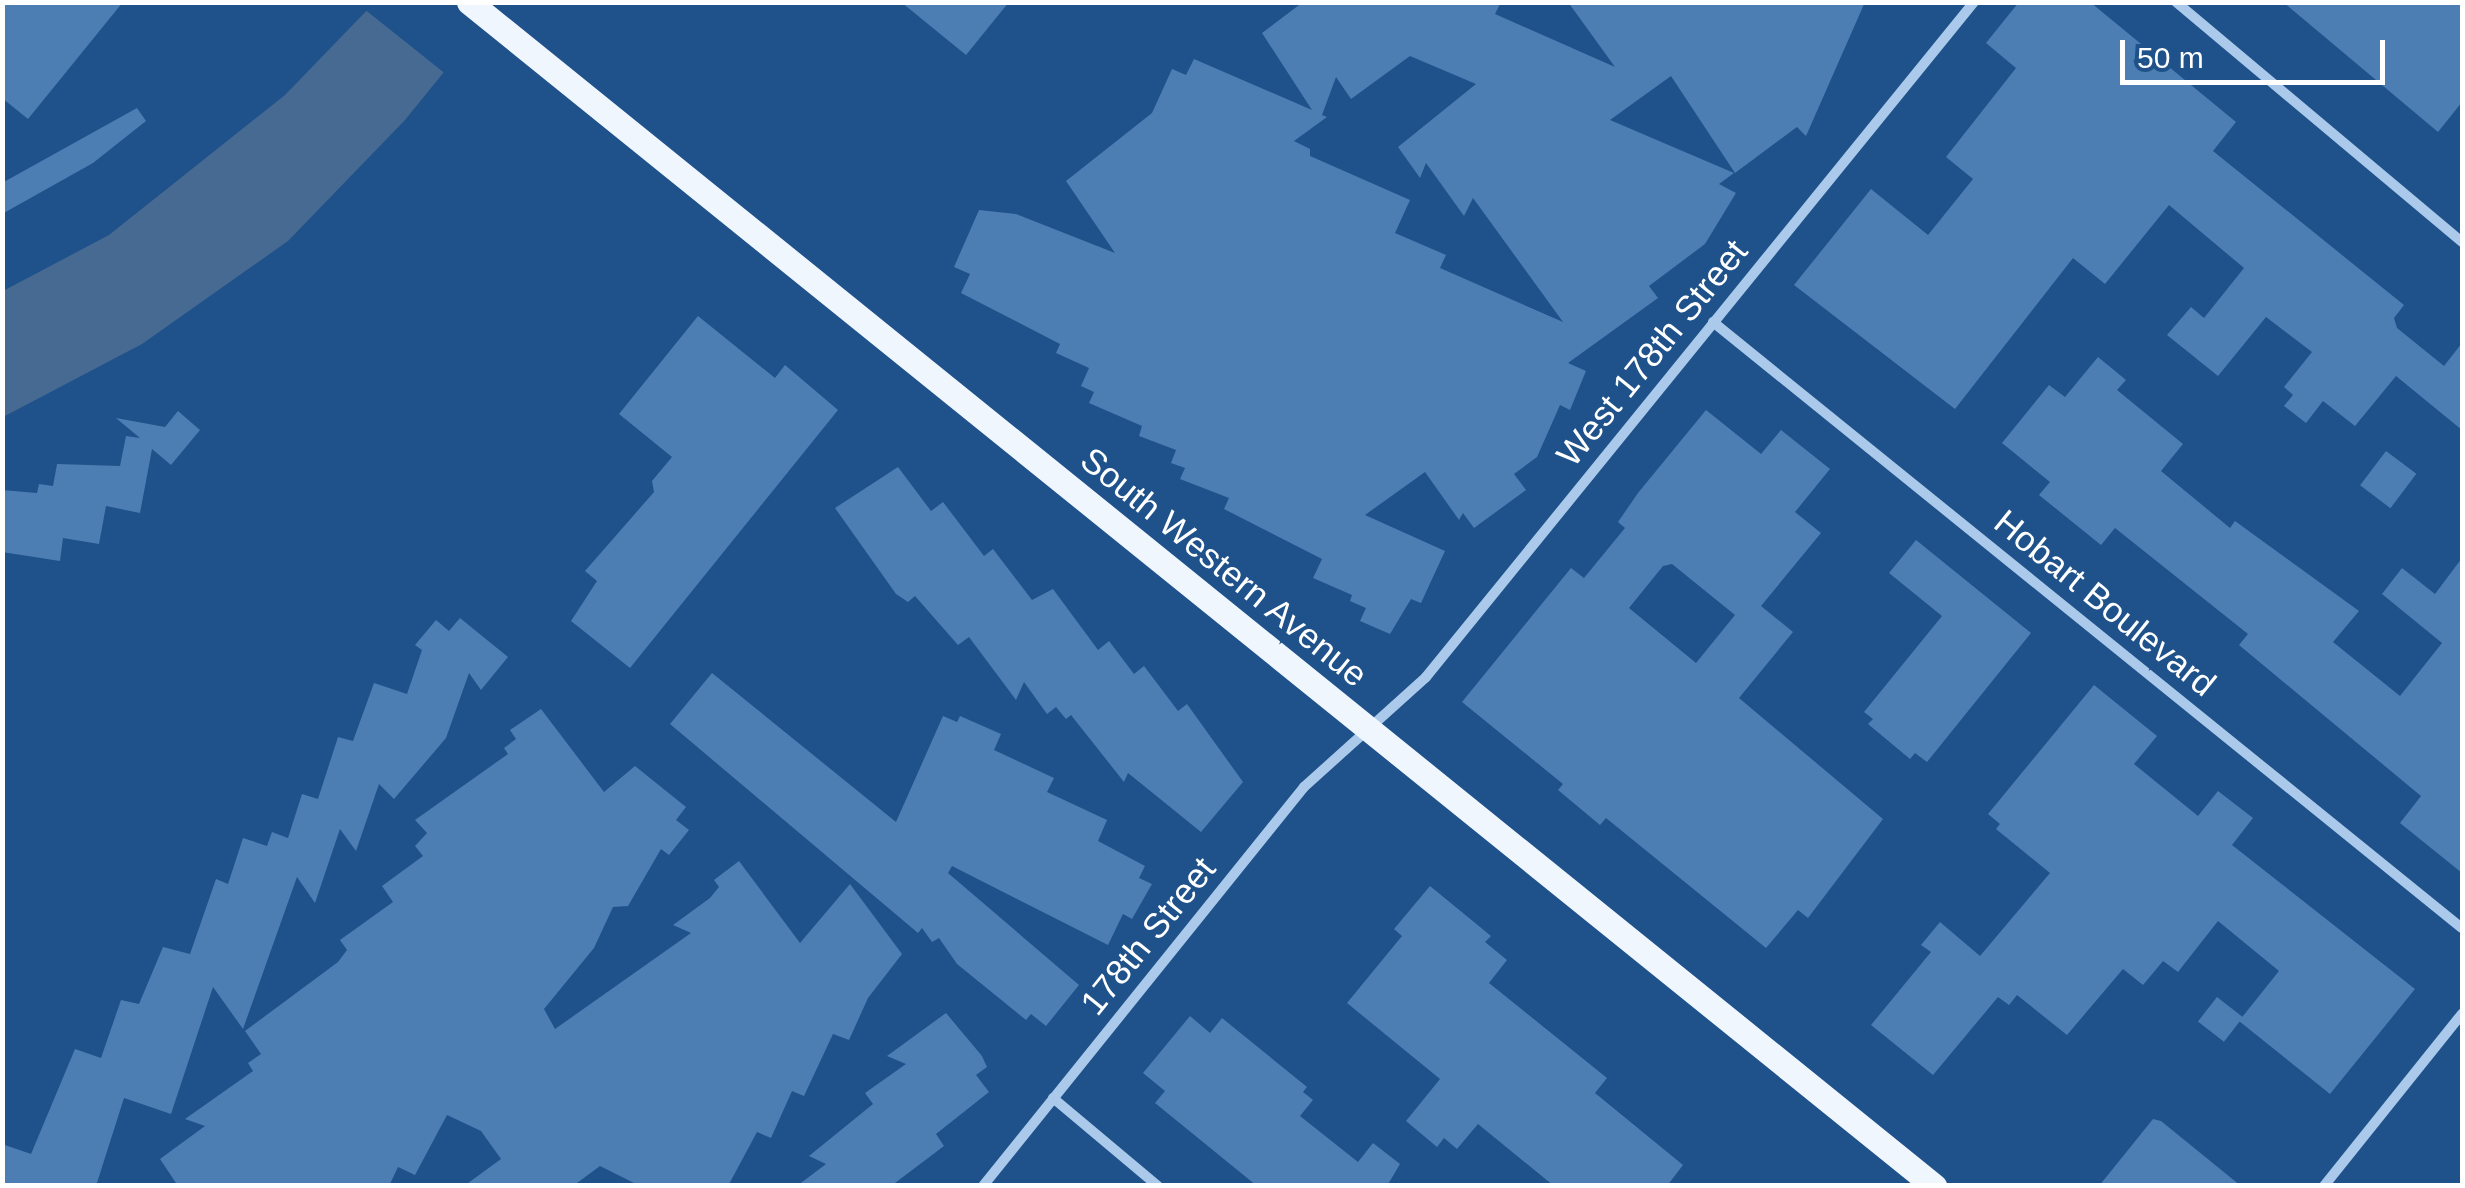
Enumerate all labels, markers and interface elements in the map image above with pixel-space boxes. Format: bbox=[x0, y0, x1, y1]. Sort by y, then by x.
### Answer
scale bar bbox=[2125, 20, 2390, 82]
text: 50 m bbox=[2137, 41, 2204, 74]
street label: West 178th Street bbox=[1548, 231, 1756, 475]
street label: South Western Avenue bbox=[1071, 438, 1377, 696]
street label: Hobart Boulevard bbox=[1986, 501, 2224, 705]
street label: 178th Street bbox=[1072, 849, 1224, 1023]

